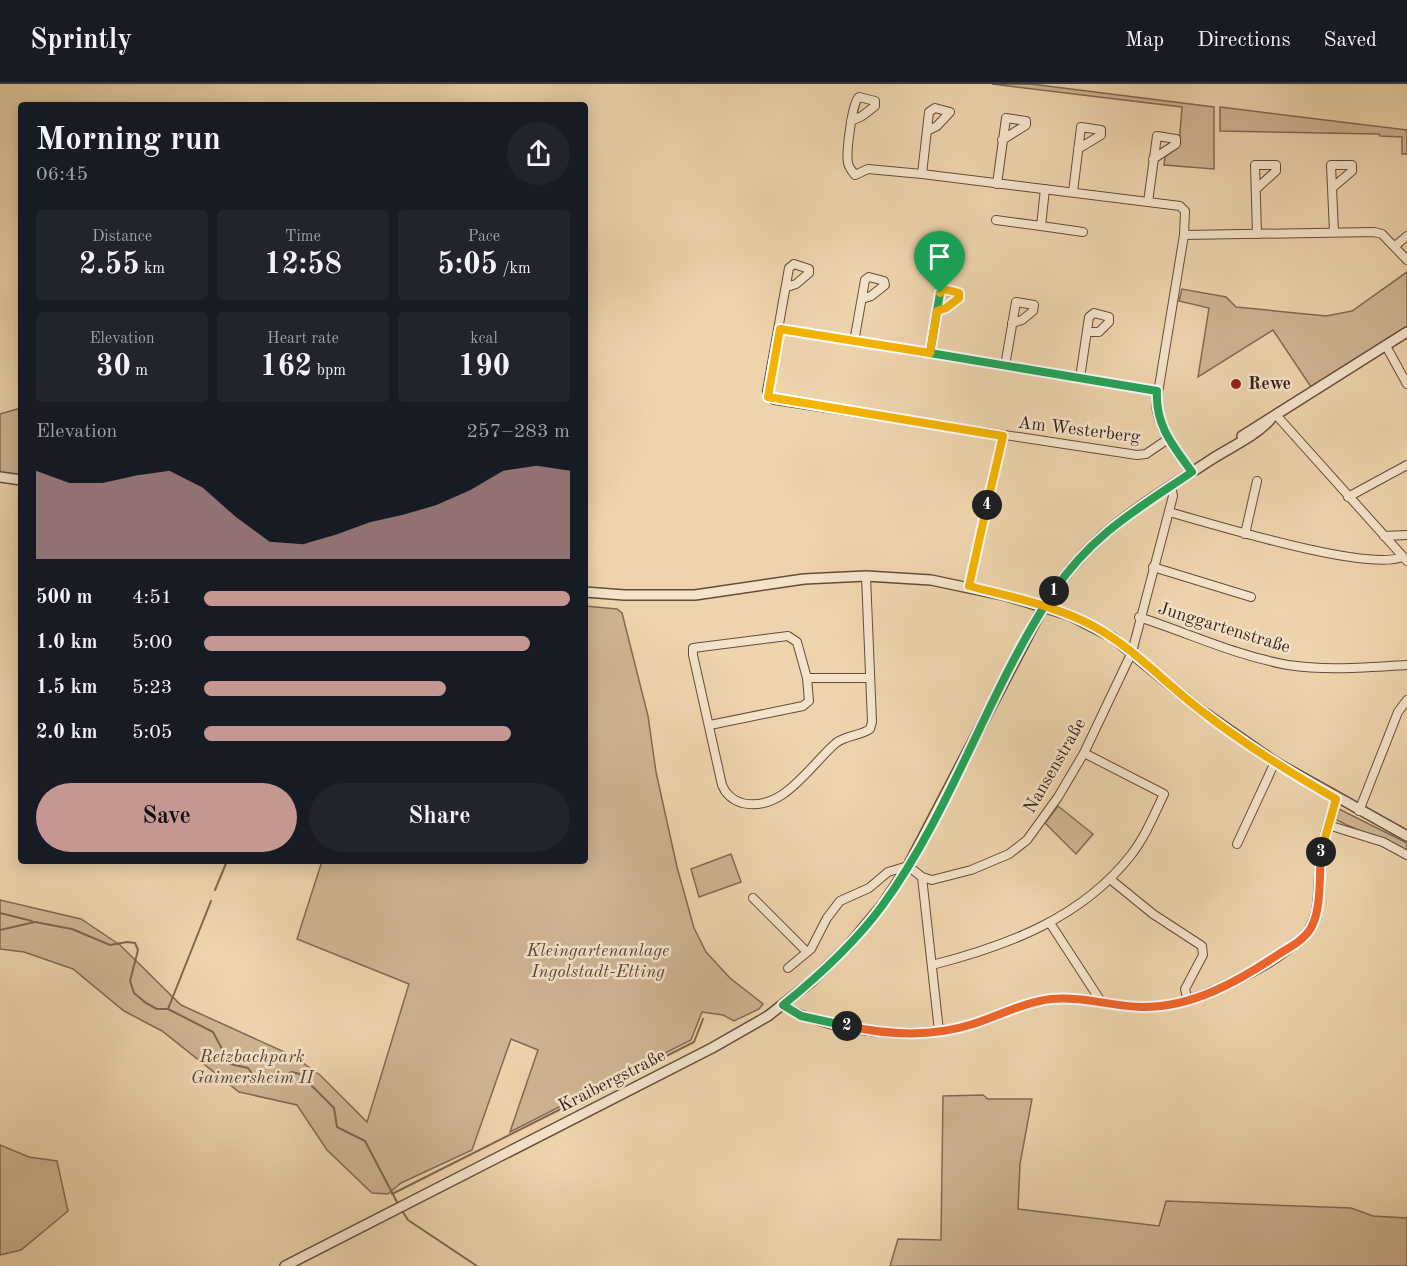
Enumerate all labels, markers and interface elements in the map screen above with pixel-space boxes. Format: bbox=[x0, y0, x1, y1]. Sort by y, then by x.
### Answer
text: Sprintly bbox=[30, 27, 132, 55]
text: Map bbox=[1125, 30, 1164, 51]
text: Directions bbox=[1197, 30, 1291, 51]
text: Saved bbox=[1324, 30, 1377, 51]
button: share bbox=[507, 122, 570, 185]
text: Morning run bbox=[36, 124, 221, 157]
text: 06:45 bbox=[36, 165, 88, 185]
text: Distance bbox=[92, 229, 152, 245]
text: Time bbox=[285, 229, 321, 245]
text: Pace bbox=[468, 229, 500, 245]
pin bbox=[914, 231, 965, 293]
icon: arrive bbox=[923, 240, 956, 273]
text: 2.55 bbox=[79, 250, 140, 280]
text: 12:58 bbox=[264, 250, 342, 280]
text: 5:05 bbox=[437, 250, 498, 280]
text: km bbox=[140, 261, 165, 277]
text: /km bbox=[498, 261, 531, 277]
text: Elevation bbox=[89, 331, 155, 347]
text: Heart rate bbox=[267, 331, 339, 347]
text: kcal bbox=[470, 331, 498, 347]
text: 30 bbox=[96, 352, 131, 382]
text: 162 bbox=[260, 352, 312, 382]
text: 190 bbox=[458, 352, 510, 382]
text: m bbox=[131, 363, 148, 379]
text: bpm bbox=[312, 363, 346, 379]
place label: Rewe bbox=[1248, 375, 1291, 393]
marker: Rewe bbox=[1229, 377, 1243, 391]
street label: Am Westerberg bbox=[1017, 414, 1142, 446]
text: Elevation bbox=[36, 422, 117, 442]
text: 257–283 m bbox=[467, 422, 570, 442]
pin: 4 bbox=[972, 490, 1002, 520]
text: 4 bbox=[982, 497, 992, 513]
pin: 1 bbox=[1039, 576, 1069, 606]
text: 1 bbox=[1049, 583, 1059, 599]
text: 500 m bbox=[36, 588, 92, 608]
text: 4:51 bbox=[132, 588, 172, 608]
street label: Junggartenstraße bbox=[1156, 599, 1292, 657]
text: 1.0 km bbox=[36, 633, 98, 653]
text: 5:00 bbox=[132, 633, 172, 653]
text: 1.5 km bbox=[36, 678, 98, 698]
text: 5:23 bbox=[132, 678, 172, 698]
street label: Nansenstraße bbox=[1021, 715, 1089, 817]
text: 2.0 km bbox=[36, 723, 98, 743]
text: 5:05 bbox=[132, 723, 172, 743]
button: Save bbox=[36, 783, 297, 852]
button: Share bbox=[309, 783, 570, 852]
pin: 3 bbox=[1306, 837, 1336, 867]
text: 3 bbox=[1316, 844, 1326, 860]
park label: Kleingartenanlage Ingolstadt-Etting bbox=[526, 942, 669, 981]
pin: 2 bbox=[832, 1011, 862, 1041]
text: 2 bbox=[842, 1018, 852, 1034]
street label: Kraibergstraße bbox=[556, 1046, 668, 1116]
park label: Retzbachpark Gaimersheim II bbox=[191, 1048, 315, 1087]

